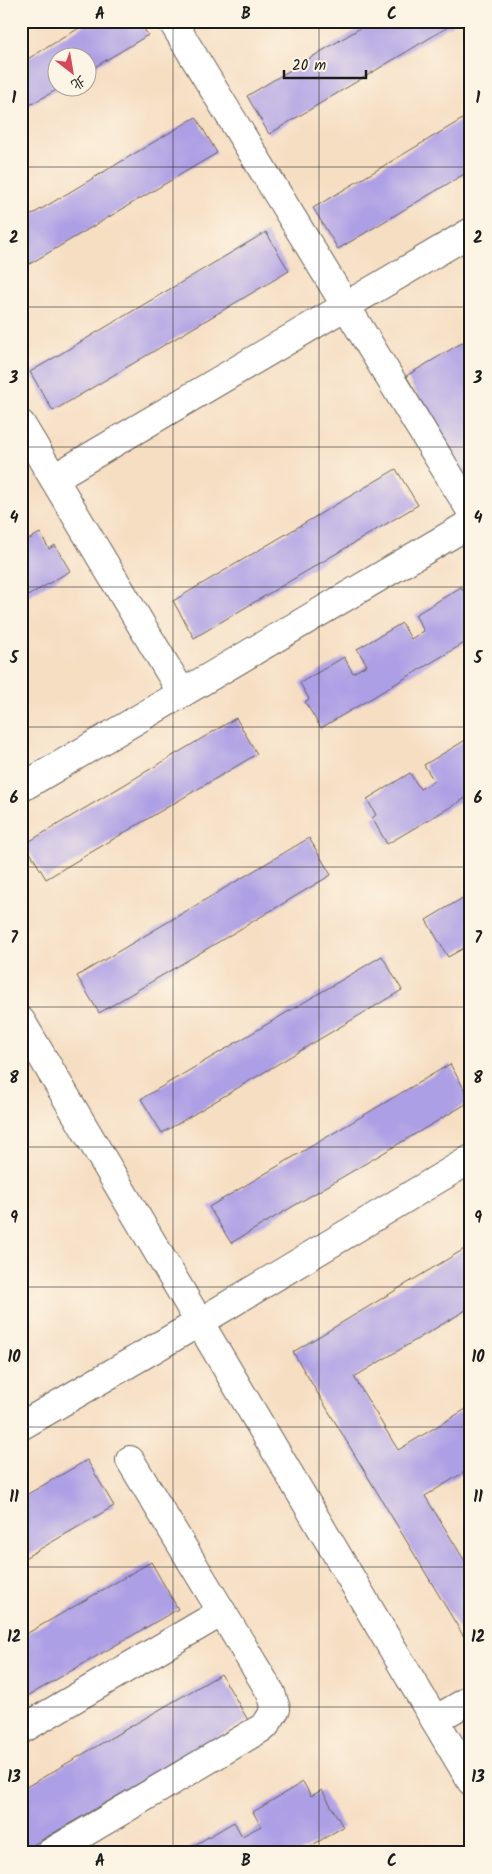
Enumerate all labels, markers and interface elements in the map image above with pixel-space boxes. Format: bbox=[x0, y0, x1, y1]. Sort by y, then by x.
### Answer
text: A bbox=[95, 2, 105, 27]
text: B bbox=[241, 2, 251, 27]
text: C bbox=[387, 2, 397, 27]
north arrow bbox=[48, 48, 98, 98]
scale bar bbox=[284, 48, 367, 80]
text: 20 m bbox=[292, 54, 326, 78]
text: 北 bbox=[67, 69, 90, 95]
text: 1 bbox=[12, 86, 17, 111]
text: 1 bbox=[476, 86, 481, 111]
text: 2 bbox=[9, 226, 19, 251]
text: 2 bbox=[473, 226, 483, 251]
text: 3 bbox=[9, 366, 19, 391]
text: 3 bbox=[473, 366, 483, 391]
text: 4 bbox=[10, 506, 19, 531]
text: 4 bbox=[474, 506, 483, 531]
text: 5 bbox=[9, 646, 20, 671]
text: 5 bbox=[473, 646, 484, 671]
text: 6 bbox=[10, 786, 19, 811]
text: 6 bbox=[474, 786, 483, 811]
text: 7 bbox=[10, 926, 18, 951]
text: 7 bbox=[474, 926, 482, 951]
text: 8 bbox=[9, 1066, 19, 1091]
text: 8 bbox=[473, 1066, 483, 1091]
text: 9 bbox=[10, 1206, 18, 1231]
text: 9 bbox=[474, 1206, 482, 1231]
text: 10 bbox=[7, 1345, 21, 1370]
text: 10 bbox=[471, 1345, 485, 1370]
text: 11 bbox=[9, 1485, 19, 1510]
text: 11 bbox=[473, 1485, 483, 1510]
text: 12 bbox=[7, 1625, 21, 1650]
text: 12 bbox=[471, 1625, 485, 1650]
text: 13 bbox=[7, 1765, 21, 1790]
text: 13 bbox=[471, 1765, 485, 1790]
text: A bbox=[95, 1849, 105, 1874]
text: B bbox=[241, 1849, 251, 1874]
text: C bbox=[387, 1849, 397, 1874]

